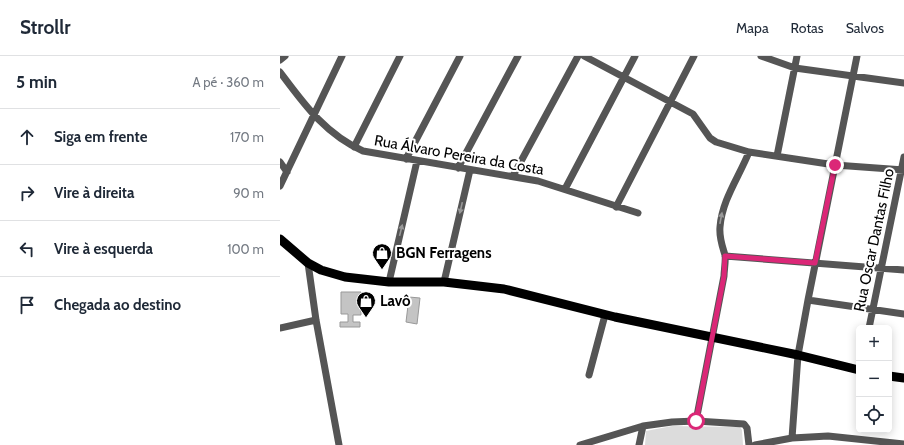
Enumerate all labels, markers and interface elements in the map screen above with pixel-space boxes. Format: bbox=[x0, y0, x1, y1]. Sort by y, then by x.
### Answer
text: Strollr bbox=[20, 16, 71, 39]
text: Mapa bbox=[736, 19, 769, 37]
text: Rotas bbox=[791, 19, 824, 37]
text: Salvos bbox=[846, 19, 884, 37]
text: 5 min bbox=[16, 72, 57, 92]
text: A pé · 360 m bbox=[192, 74, 264, 90]
icon: ahead bbox=[16, 126, 38, 148]
text: Siga em frente bbox=[54, 128, 147, 146]
text: 170 m bbox=[230, 129, 264, 145]
street label: Rua Álvaro Pereira da Costa bbox=[373, 130, 546, 179]
route end bbox=[826, 156, 844, 174]
street label: Rua Oscar Dantas Filho bbox=[850, 167, 898, 313]
icon: right bbox=[16, 182, 38, 204]
text: Vire à direita bbox=[54, 184, 135, 202]
text: 90 m bbox=[233, 185, 264, 201]
one-way arrow bbox=[457, 201, 463, 214]
one-way arrow bbox=[719, 212, 725, 224]
one-way arrow bbox=[398, 224, 404, 236]
icon: left bbox=[16, 238, 38, 260]
text: Vire à esquerda bbox=[54, 240, 153, 258]
text: 100 m bbox=[227, 241, 264, 257]
shop icon: BGN Ferragens bbox=[371, 242, 393, 270]
place label: BGN Ferragens bbox=[396, 244, 492, 262]
shop icon: Lavô bbox=[355, 290, 377, 318]
place label: Lavô bbox=[380, 292, 411, 310]
icon: arrive bbox=[16, 294, 38, 316]
text: Chegada ao destino bbox=[54, 296, 181, 314]
map controls bbox=[856, 325, 892, 433]
button: + bbox=[856, 325, 892, 361]
button: − bbox=[856, 361, 892, 397]
button: locate bbox=[856, 397, 892, 433]
route start bbox=[687, 412, 705, 430]

